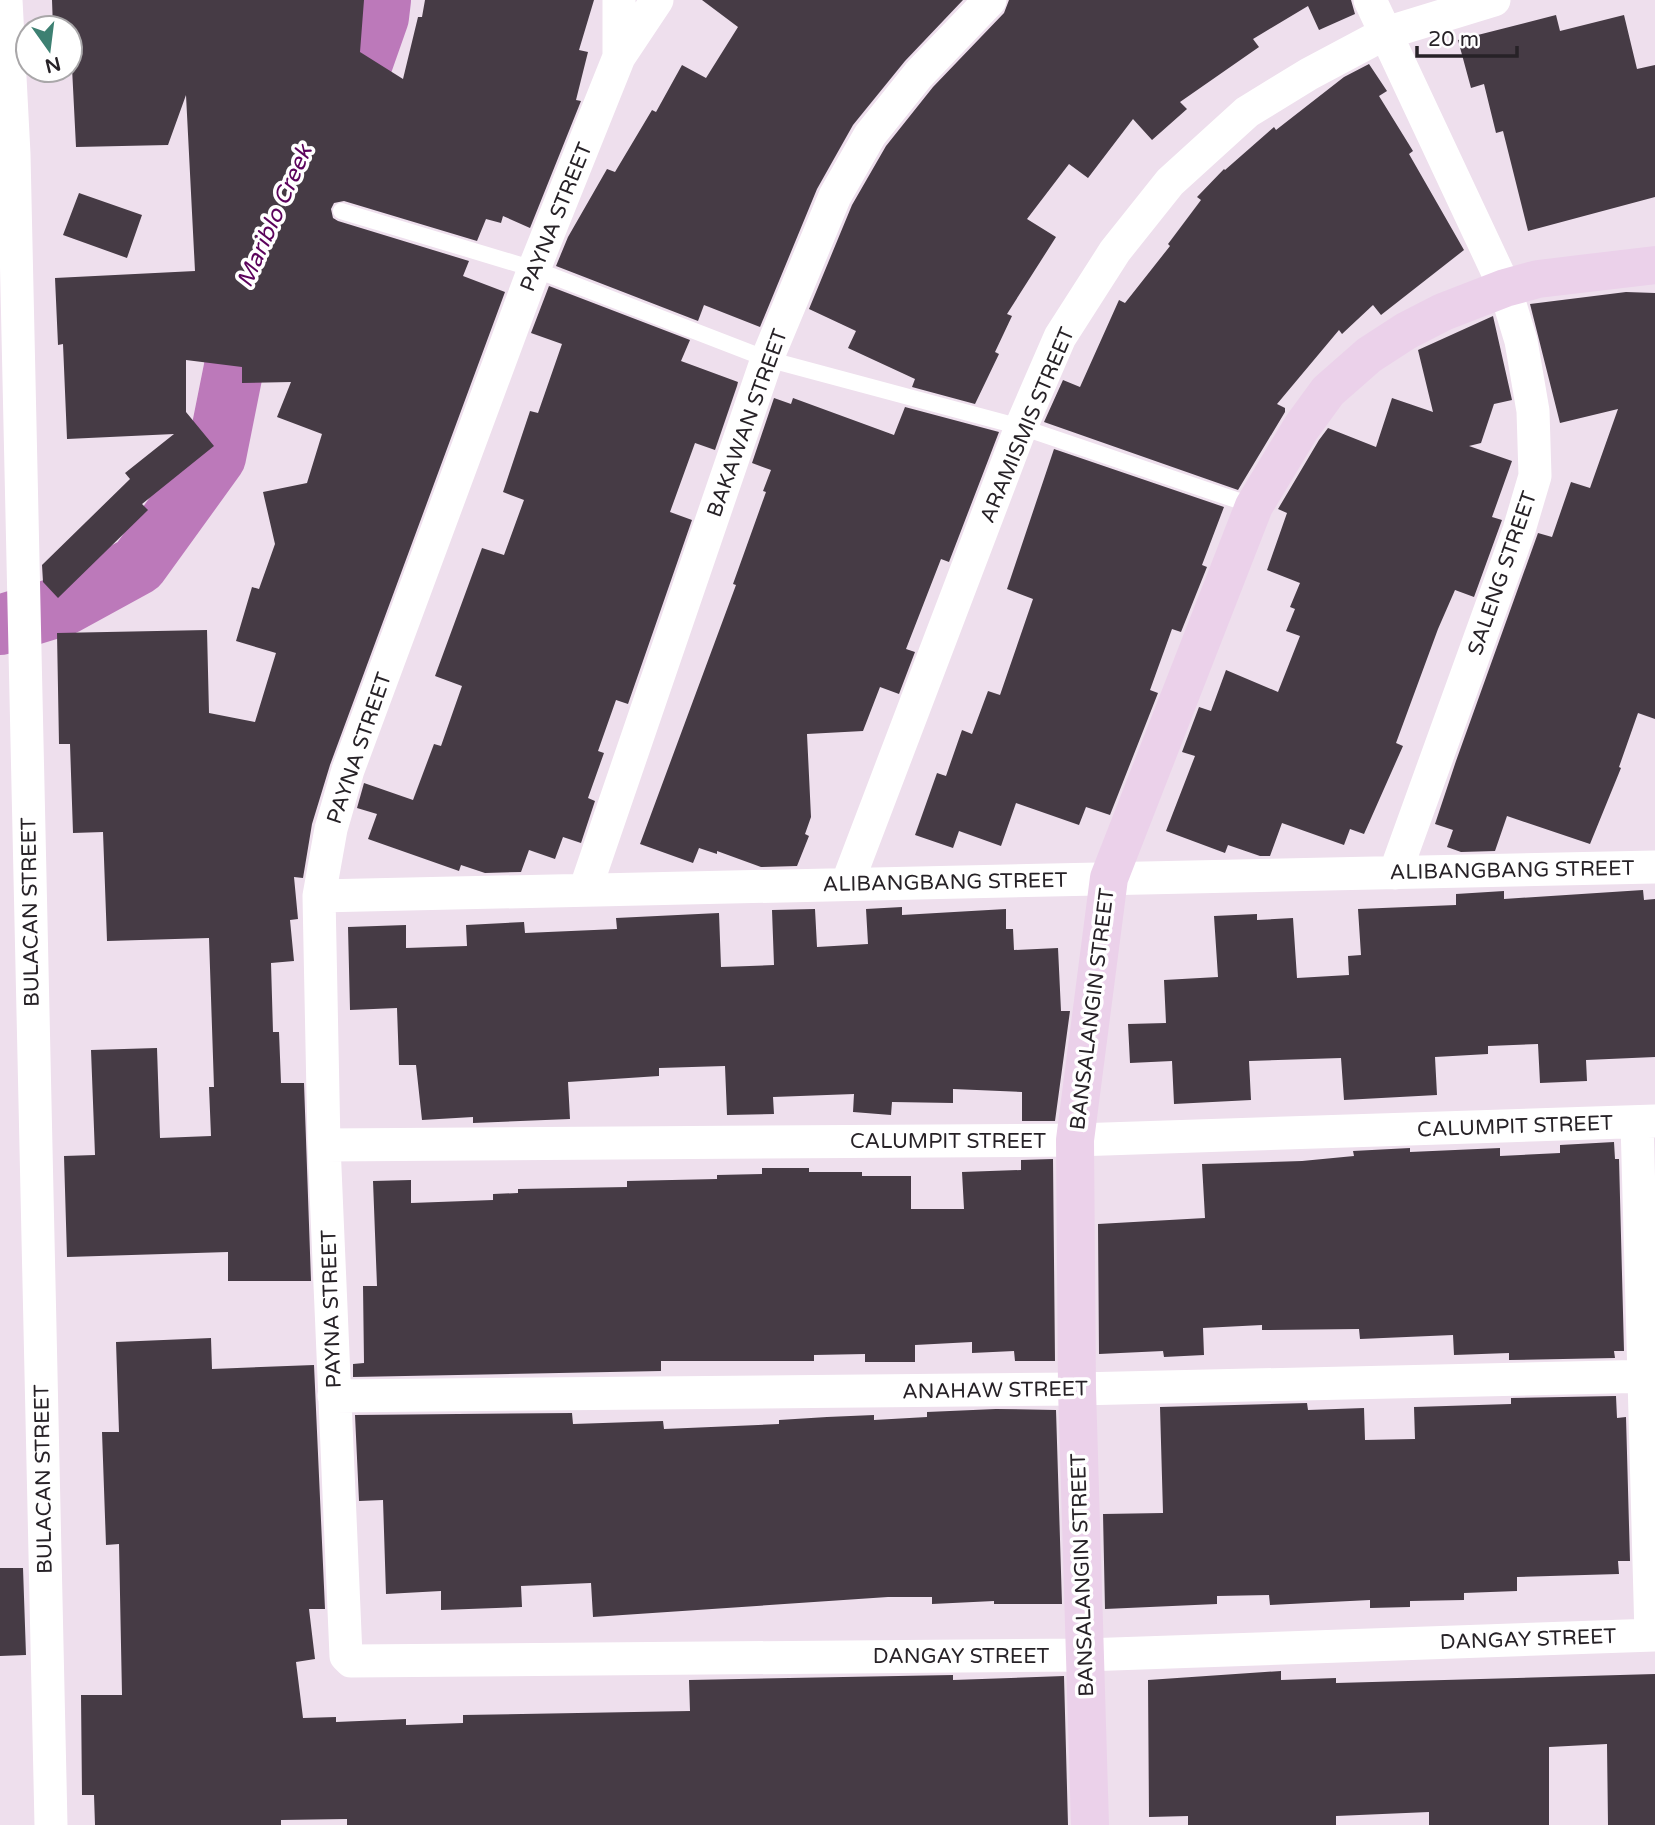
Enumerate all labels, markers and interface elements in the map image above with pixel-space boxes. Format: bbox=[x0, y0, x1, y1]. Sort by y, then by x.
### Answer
north arrow bbox=[14, 14, 84, 84]
scale bar bbox=[1417, 14, 1517, 58]
text: 20 m bbox=[1428, 27, 1479, 52]
text: N bbox=[43, 52, 63, 77]
street label: PAYNA STREET bbox=[515, 139, 598, 295]
water label: Mariblo Creek bbox=[231, 140, 319, 292]
street label: ARAMISMIS STREET bbox=[975, 324, 1080, 527]
street label: BAKAWAN STREET bbox=[702, 326, 793, 521]
street label: SALENG STREET bbox=[1463, 488, 1542, 658]
street label: PAYNA STREET bbox=[322, 669, 397, 827]
street label: BULACAN STREET bbox=[16, 817, 45, 1007]
street label: ALIBANGBANG STREET bbox=[1389, 856, 1635, 885]
street label: ALIBANGBANG STREET bbox=[822, 868, 1068, 897]
street label: BANSALANGIN STREET bbox=[1065, 886, 1120, 1131]
street label: CALUMPIT STREET bbox=[1417, 1111, 1614, 1142]
street label: CALUMPIT STREET bbox=[850, 1129, 1046, 1154]
street label: PAYNA STREET bbox=[316, 1229, 347, 1389]
street label: ANAHAW STREET bbox=[902, 1376, 1088, 1405]
street label: BULACAN STREET bbox=[29, 1384, 58, 1574]
street label: BANSALANGIN STREET bbox=[1066, 1453, 1099, 1697]
street label: DANGAY STREET bbox=[1439, 1624, 1617, 1655]
street label: DANGAY STREET bbox=[873, 1644, 1050, 1669]

